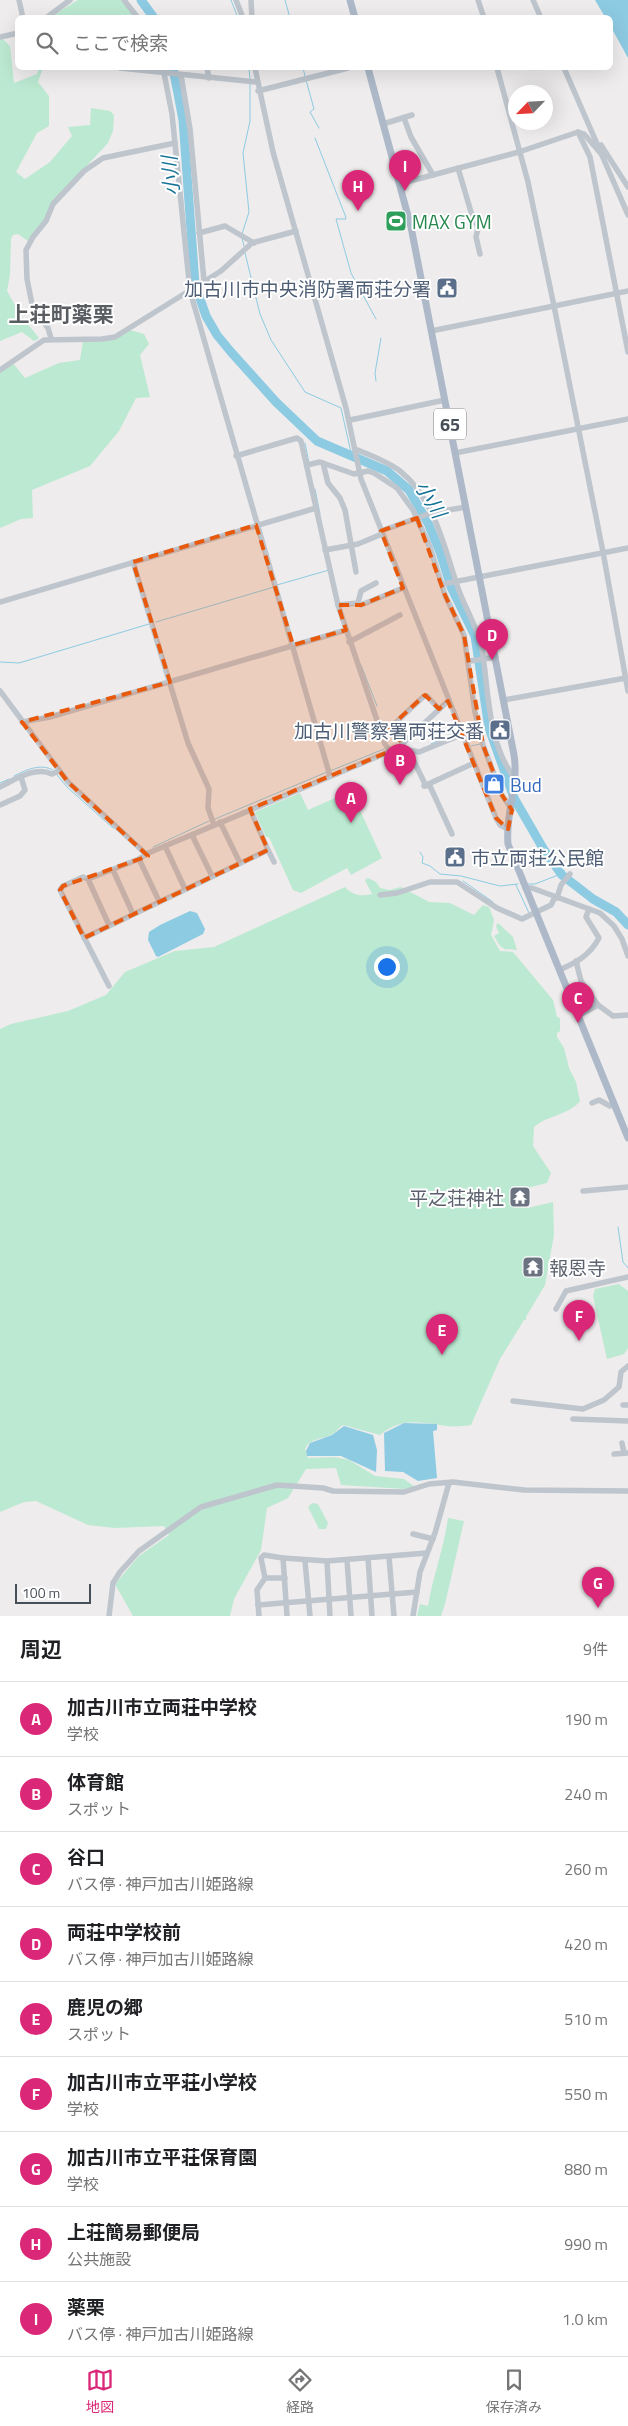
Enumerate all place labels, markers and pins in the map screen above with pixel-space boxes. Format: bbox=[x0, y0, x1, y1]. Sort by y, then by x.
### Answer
pin: I bbox=[389, 150, 421, 191]
pin: H bbox=[342, 170, 374, 211]
place label: MAX GYM bbox=[412, 207, 492, 236]
sports icon: MAX GYM bbox=[384, 209, 408, 233]
place label: 加古川市中央消防署両荘分署 bbox=[184, 274, 431, 303]
public building icon: 加古川市中央消防署両荘分署 bbox=[435, 276, 459, 300]
pin: D bbox=[476, 619, 508, 660]
place label: 加古川警察署両荘交番 bbox=[294, 716, 484, 745]
public building icon: 加古川警察署両荘交番 bbox=[488, 718, 512, 742]
pin: B bbox=[384, 744, 416, 785]
place label: Bud bbox=[510, 770, 542, 799]
shop icon: Bud bbox=[482, 772, 506, 796]
pin: A bbox=[335, 782, 367, 823]
place label: 市立両荘公民館 bbox=[471, 843, 604, 872]
public building icon: 市立両荘公民館 bbox=[443, 845, 467, 869]
pin: C bbox=[562, 982, 594, 1023]
place label: 平之荘神社 bbox=[409, 1183, 504, 1212]
temple icon: 平之荘神社 bbox=[508, 1185, 532, 1209]
place label: 報恩寺 bbox=[549, 1253, 606, 1282]
temple icon: 報恩寺 bbox=[521, 1255, 545, 1279]
pin: F bbox=[563, 1300, 595, 1341]
pin: E bbox=[426, 1314, 458, 1355]
pin: G bbox=[582, 1567, 614, 1608]

